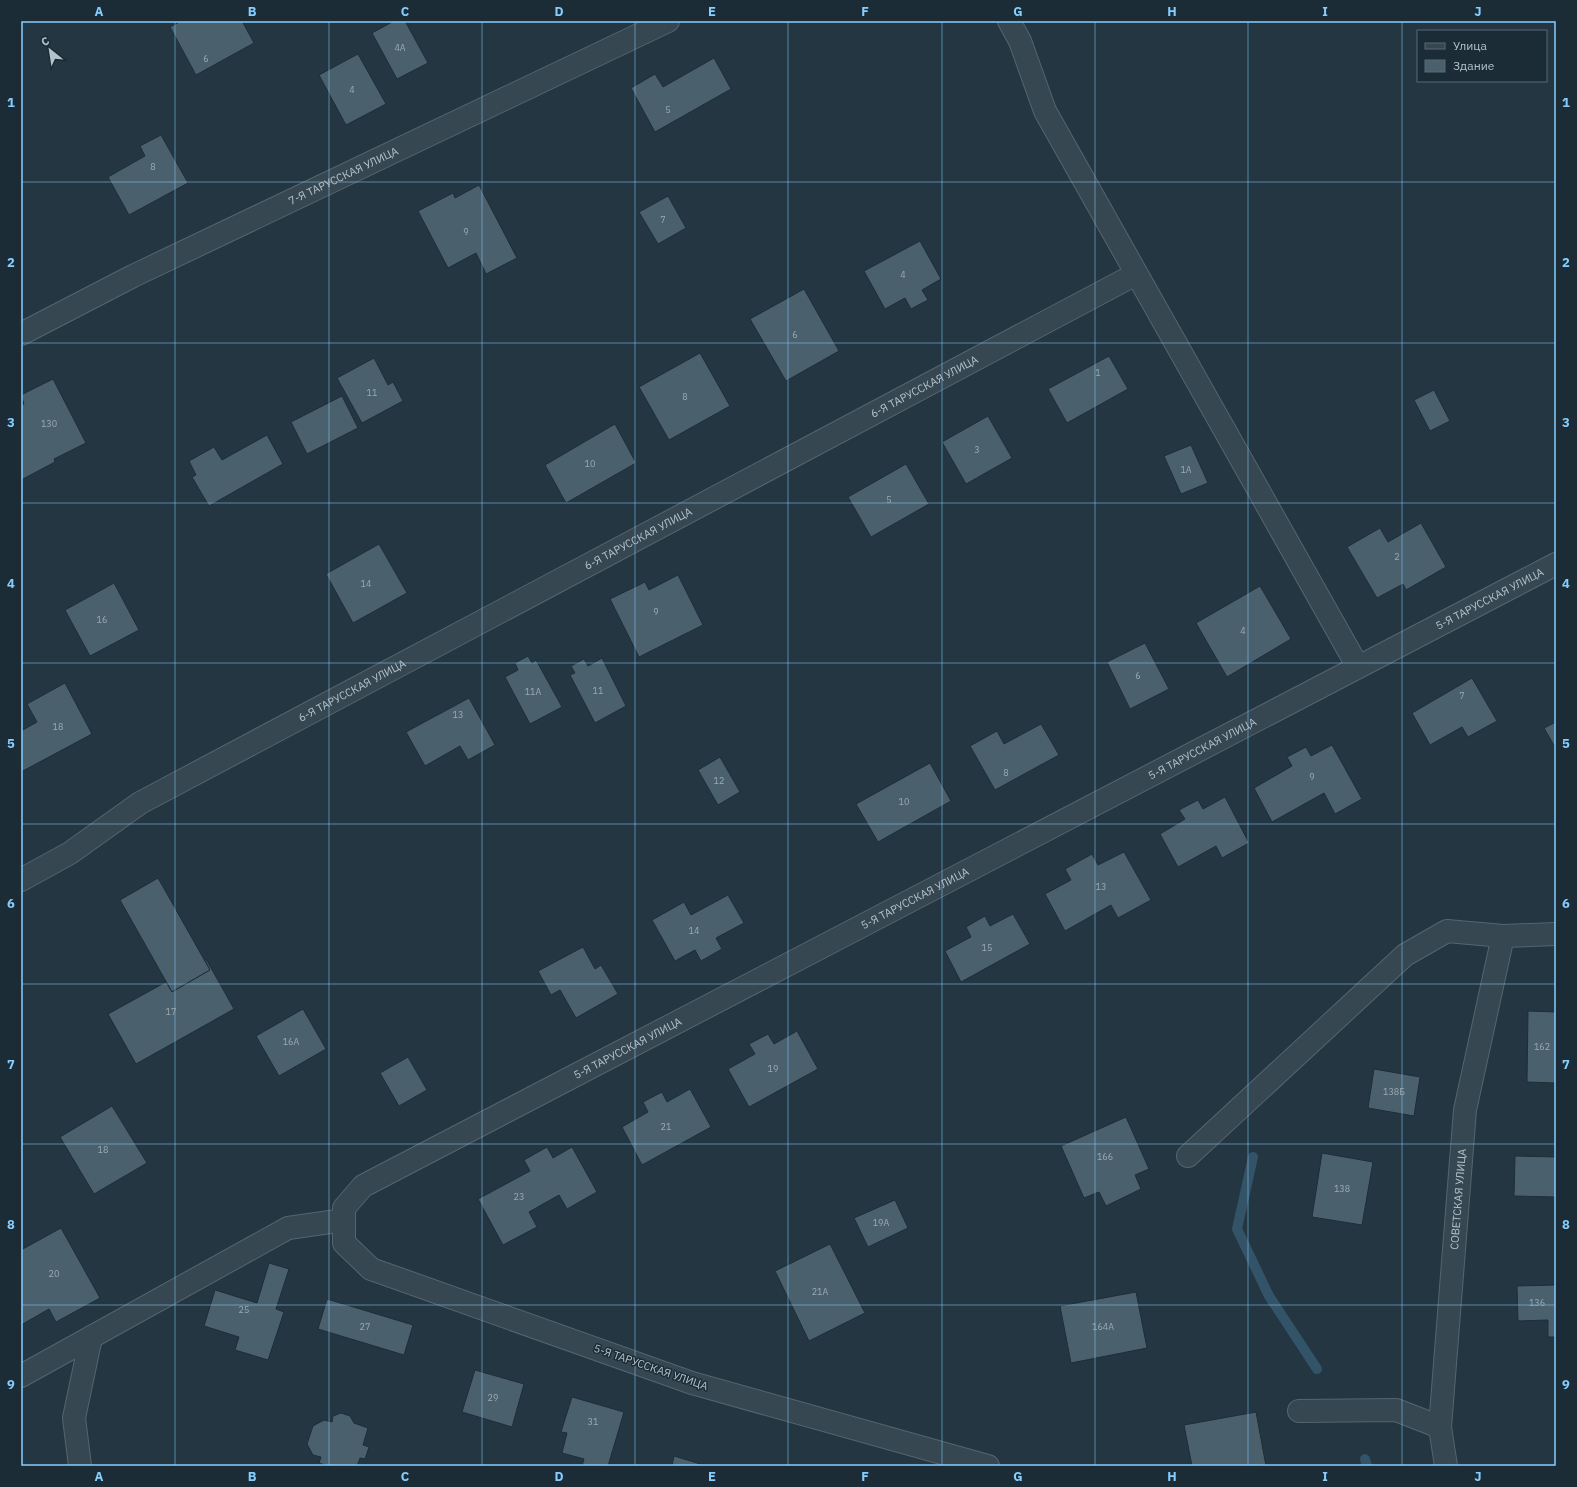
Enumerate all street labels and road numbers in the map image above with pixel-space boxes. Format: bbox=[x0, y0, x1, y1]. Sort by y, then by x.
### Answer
street label: 7-Я ТАРУССКАЯ УЛИЦА bbox=[286, 144, 400, 208]
street label: 6-Я ТАРУССКАЯ УЛИЦА bbox=[868, 352, 980, 421]
street label: 6-Я ТАРУССКАЯ УЛИЦА bbox=[582, 504, 694, 573]
street label: 5-Я ТАРУССКАЯ УЛИЦА bbox=[1433, 565, 1546, 633]
street label: 6-Я ТАРУССКАЯ УЛИЦА bbox=[296, 656, 408, 725]
street label: 5-Я ТАРУССКАЯ УЛИЦА bbox=[1146, 715, 1259, 782]
street label: 5-Я ТАРУССКАЯ УЛИЦА bbox=[858, 864, 971, 932]
street label: 5-Я ТАРУССКАЯ УЛИЦА bbox=[571, 1014, 684, 1082]
street label: СОВЕТСКАЯ УЛИЦА bbox=[1447, 1148, 1469, 1250]
street label: 5-Я ТАРУССКАЯ УЛИЦА bbox=[592, 1341, 710, 1393]

